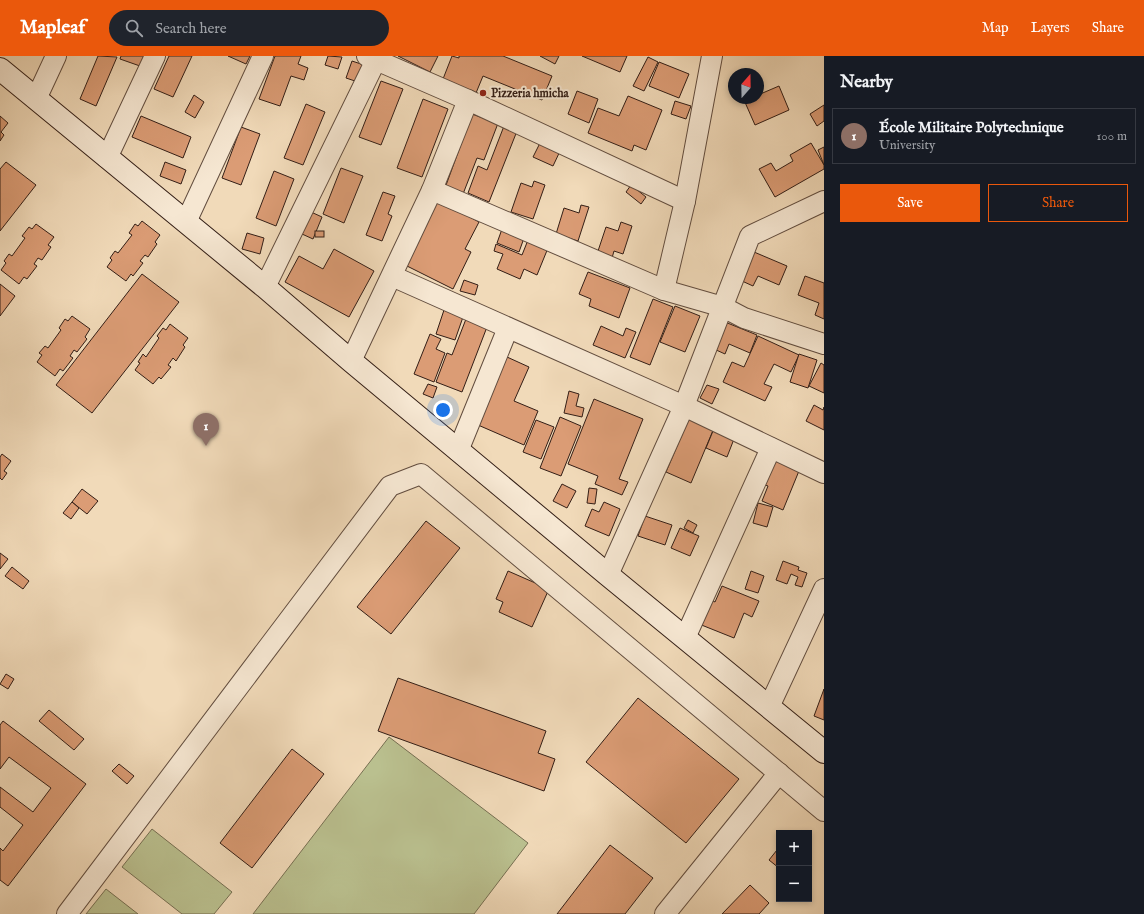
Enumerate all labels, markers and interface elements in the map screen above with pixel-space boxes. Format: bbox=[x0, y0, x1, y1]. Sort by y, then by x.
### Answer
search box bbox=[109, 10, 389, 46]
text: Mapleaf bbox=[20, 16, 85, 40]
icon: search bbox=[123, 17, 145, 39]
text: Search here bbox=[155, 19, 227, 38]
text: Map bbox=[982, 19, 1009, 37]
text: Layers bbox=[1031, 19, 1070, 37]
text: Share bbox=[1092, 19, 1124, 37]
north arrow bbox=[728, 68, 764, 104]
text: Nearby bbox=[840, 72, 893, 93]
place label: Pizzeria hmicha bbox=[491, 86, 570, 101]
marker: Pizzeria hmicha bbox=[478, 88, 488, 98]
text: École Militaire Polytechnique bbox=[879, 118, 1064, 137]
text: 1 bbox=[852, 128, 856, 145]
text: 100 m bbox=[1097, 128, 1127, 145]
text: University bbox=[879, 137, 935, 154]
button: Save bbox=[840, 184, 980, 222]
button: Share bbox=[988, 184, 1128, 222]
your location bbox=[433, 400, 453, 420]
pin: 1 bbox=[193, 413, 219, 446]
map controls bbox=[776, 830, 812, 902]
button: + bbox=[776, 830, 812, 866]
button: − bbox=[776, 866, 812, 902]

